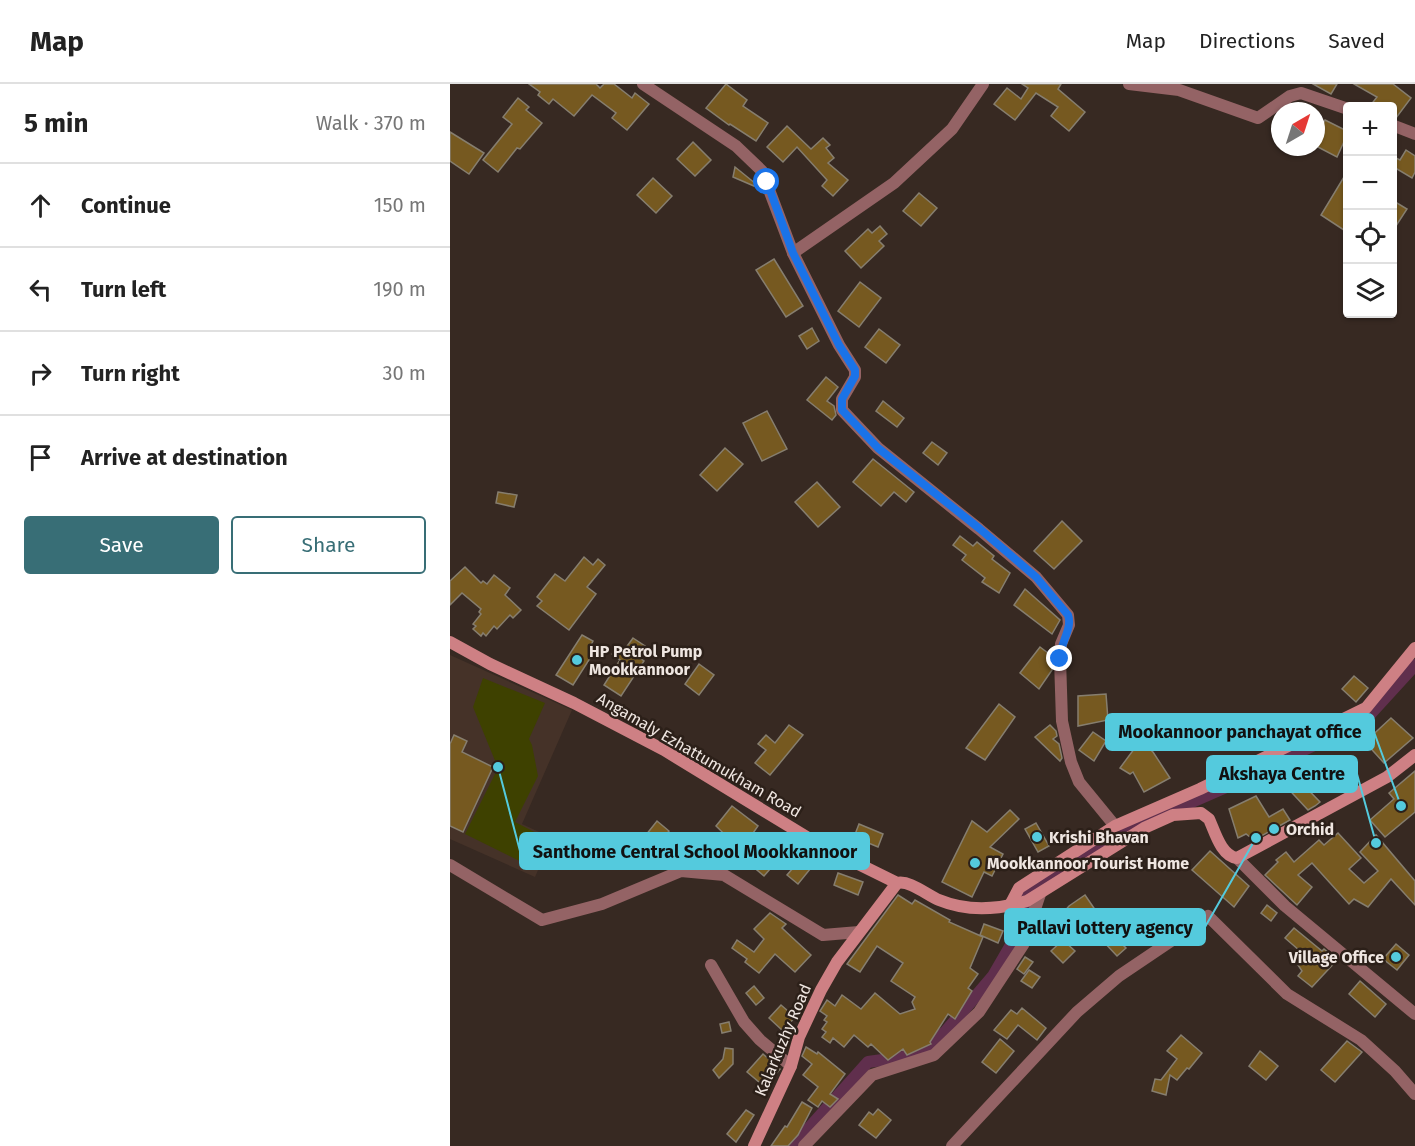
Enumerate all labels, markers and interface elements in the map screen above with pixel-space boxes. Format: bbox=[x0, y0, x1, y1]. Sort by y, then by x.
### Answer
text: Map bbox=[30, 25, 84, 58]
text: Map bbox=[1126, 28, 1166, 54]
text: Directions bbox=[1199, 28, 1295, 54]
text: Saved bbox=[1328, 28, 1385, 54]
north arrow bbox=[1271, 102, 1325, 156]
map controls bbox=[1343, 102, 1397, 318]
button: + bbox=[1343, 102, 1397, 156]
text: 5 min bbox=[24, 108, 88, 139]
text: Walk · 370 m bbox=[316, 111, 426, 135]
button: − bbox=[1343, 156, 1397, 210]
route start bbox=[753, 168, 779, 194]
icon: ahead bbox=[24, 189, 57, 222]
text: Continue bbox=[81, 192, 171, 219]
text: 150 m bbox=[374, 193, 426, 217]
button: locate bbox=[1343, 210, 1397, 264]
button: layers bbox=[1343, 264, 1397, 318]
icon: left bbox=[24, 273, 57, 306]
text: Turn left bbox=[81, 276, 166, 303]
text: 190 m bbox=[373, 277, 426, 301]
icon: right bbox=[24, 357, 57, 390]
text: Turn right bbox=[81, 360, 180, 387]
text: 30 m bbox=[382, 361, 426, 385]
icon: arrive bbox=[24, 441, 57, 474]
text: Arrive at destination bbox=[81, 444, 288, 471]
button: Save bbox=[24, 516, 219, 574]
button: Share bbox=[231, 516, 426, 574]
place label: HP Petrol Pump Mookkannoor bbox=[589, 642, 702, 679]
route end bbox=[1046, 645, 1072, 671]
marker: HP Petrol Pump Mookkannoor bbox=[570, 653, 584, 667]
street label: Angamaly Ezhattumukham Road bbox=[593, 689, 805, 821]
callout: Mookannoor panchayat office bbox=[1106, 714, 1374, 750]
text: Mookannoor panchayat office bbox=[1118, 721, 1362, 743]
callout: Akshaya Centre bbox=[1207, 756, 1357, 792]
text: Akshaya Centre bbox=[1218, 763, 1345, 785]
place label: Orchid bbox=[1286, 820, 1334, 839]
marker: Orchid bbox=[1267, 822, 1281, 836]
place label: Krishi Bhavan bbox=[1049, 828, 1149, 847]
marker: Krishi Bhavan bbox=[1030, 830, 1044, 844]
callout: Santhome Central School Mookkannoor bbox=[520, 833, 869, 869]
text: Santhome Central School Mookkannoor bbox=[533, 841, 858, 863]
place label: Mookkannoor Tourist Home bbox=[987, 854, 1189, 873]
marker: Mookkannoor Tourist Home bbox=[968, 856, 982, 870]
callout: Pallavi lottery agency bbox=[1005, 909, 1205, 945]
text: Pallavi lottery agency bbox=[1017, 917, 1194, 939]
place label: Village Office bbox=[1288, 948, 1384, 967]
marker: Village Office bbox=[1389, 950, 1403, 964]
street label: Kalarkuzhy Road bbox=[751, 981, 815, 1099]

